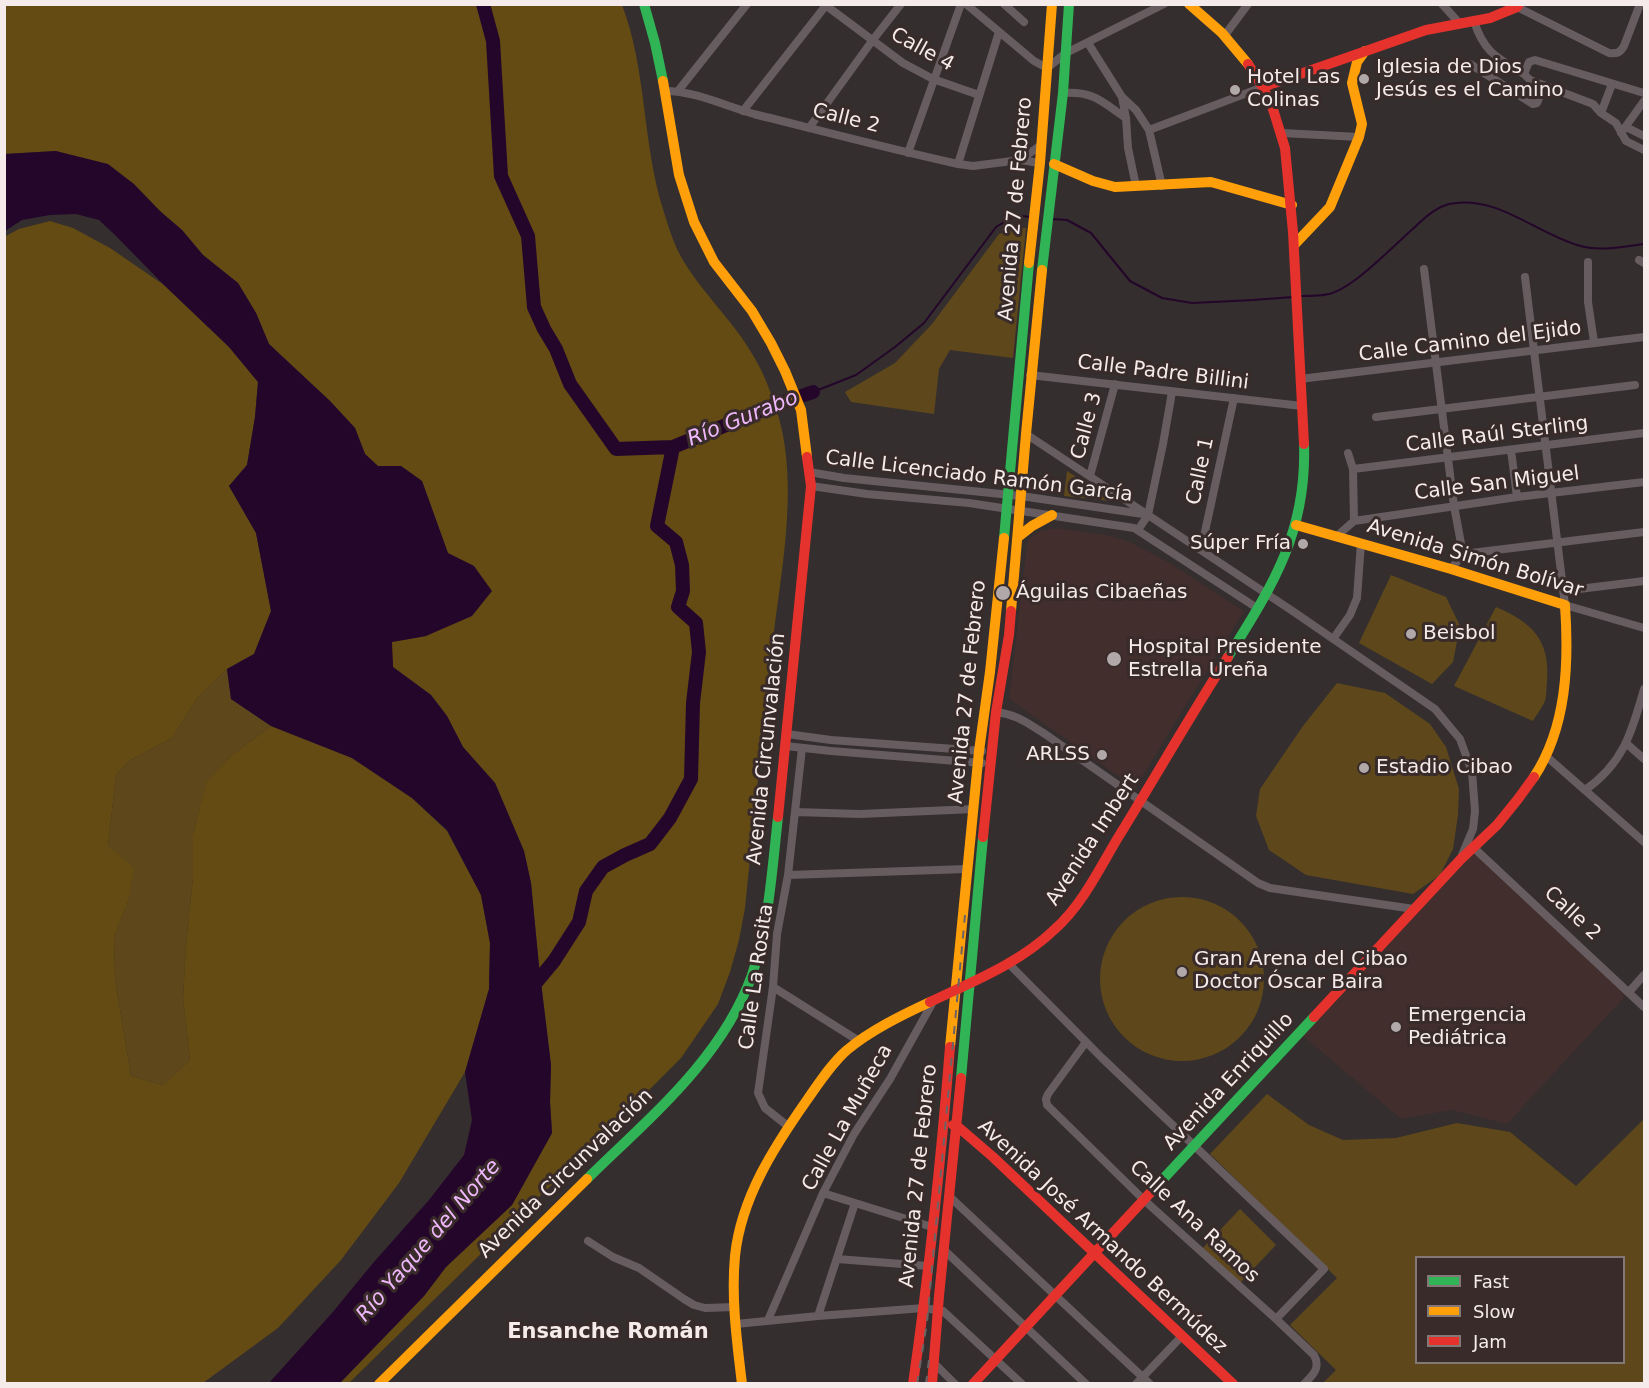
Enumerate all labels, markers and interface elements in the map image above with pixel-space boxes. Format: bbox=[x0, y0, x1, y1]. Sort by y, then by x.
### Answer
street label: Calle 4 bbox=[886, 23, 958, 77]
place label: Iglesia de Dios Jesús es el Camino bbox=[1376, 56, 1564, 103]
place label: Hotel Las Colinas bbox=[1247, 66, 1340, 113]
marker: Iglesia de Dios Jesús es el Camino bbox=[1357, 72, 1371, 86]
marker: Hotel Las Colinas bbox=[1228, 83, 1242, 97]
street label: Avenida 27 de Febrero bbox=[994, 96, 1038, 322]
street label: Calle 2 bbox=[810, 99, 882, 139]
street label: Calle Camino del Ejido bbox=[1357, 316, 1583, 368]
street label: Calle Padre Billini bbox=[1076, 351, 1250, 395]
water label: Río Gurabo bbox=[684, 385, 802, 453]
street label: Calle 3 bbox=[1067, 390, 1107, 462]
street label: Calle Raúl Sterling bbox=[1404, 412, 1590, 458]
street label: Calle 1 bbox=[1182, 435, 1220, 507]
street label: Calle Licenciado Ramón García bbox=[824, 446, 1134, 508]
street label: Calle San Miguel bbox=[1413, 462, 1581, 506]
street label: Avenida Simón Bolívar bbox=[1364, 515, 1586, 603]
place label: Súper Fría bbox=[1190, 532, 1291, 556]
marker: Súper Fría bbox=[1296, 537, 1310, 551]
street label: Avenida 27 de Febrero bbox=[944, 579, 992, 805]
place label: Águilas Cibaeñas bbox=[1016, 581, 1187, 605]
marker: Águilas Cibaeñas bbox=[994, 584, 1012, 602]
place label: Beisbol bbox=[1423, 622, 1495, 646]
marker: Beisbol bbox=[1404, 627, 1418, 641]
street label: Avenida Circunvalación bbox=[743, 632, 791, 866]
place label: Hospital Presidente Estrella Ureña bbox=[1128, 636, 1322, 683]
marker: Hospital Presidente Estrella Ureña bbox=[1105, 650, 1123, 668]
place label: ARLSS bbox=[1026, 743, 1090, 767]
marker: ARLSS bbox=[1095, 748, 1109, 762]
place label: Estadio Cibao bbox=[1376, 756, 1513, 780]
marker: Estadio Cibao bbox=[1357, 761, 1371, 775]
street label: Avenida Imbert bbox=[1041, 769, 1145, 911]
street label: Calle 2 bbox=[1539, 882, 1605, 946]
street label: Calle La Rosita bbox=[735, 903, 779, 1051]
place label: Gran Arena del Cibao Doctor Óscar Baira bbox=[1194, 948, 1408, 995]
marker: Gran Arena del Cibao Doctor Óscar Baira bbox=[1175, 965, 1189, 979]
place label: Emergencia Pediátrica bbox=[1408, 1004, 1527, 1051]
street label: Avenida Enriquillo bbox=[1159, 1008, 1299, 1156]
marker: Emergencia Pediátrica bbox=[1389, 1020, 1403, 1034]
street label: Calle La Muñeca bbox=[798, 1041, 898, 1195]
street label: Avenida 27 de Febrero bbox=[895, 1063, 943, 1289]
street label: Avenida Circunvalación bbox=[474, 1084, 658, 1264]
street label: Avenida José Armando Bermúdez bbox=[972, 1115, 1232, 1359]
water label: Río Yaque del Norte bbox=[352, 1155, 506, 1327]
street label: Calle Ana Ramos bbox=[1124, 1156, 1264, 1288]
legend bbox=[1415, 1256, 1625, 1364]
text: Fast bbox=[1473, 1271, 1509, 1292]
text: Slow bbox=[1473, 1301, 1515, 1322]
district label: Ensanche Román bbox=[507, 1320, 709, 1346]
text: Jam bbox=[1473, 1331, 1507, 1352]

